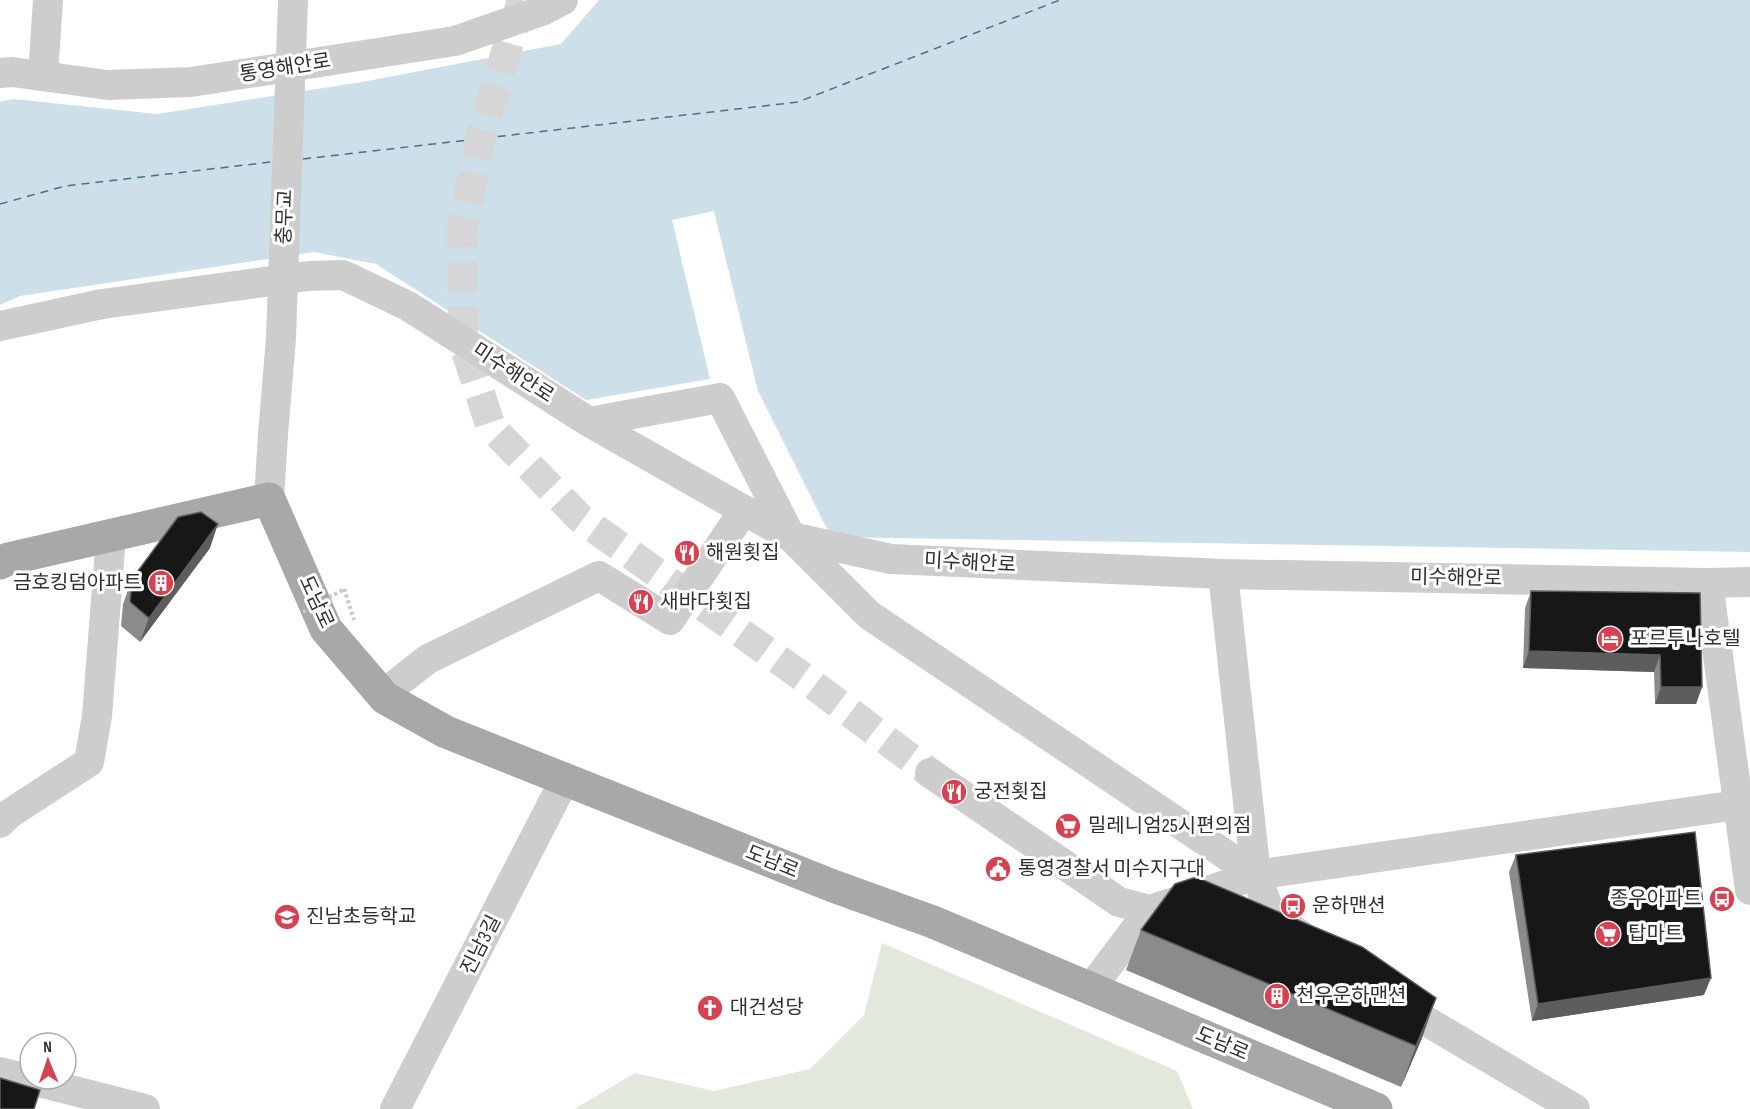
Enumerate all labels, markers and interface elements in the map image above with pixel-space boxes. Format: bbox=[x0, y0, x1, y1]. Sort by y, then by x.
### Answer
street label: 통영해안로 bbox=[238, 49, 332, 87]
street label: 충무교 bbox=[272, 189, 298, 245]
street label: 미수해안로 bbox=[468, 338, 558, 408]
restaurant icon: 해원횟집 bbox=[672, 538, 702, 568]
place label: 해원횟집 bbox=[706, 541, 780, 565]
street label: 미수해안로 bbox=[923, 549, 1017, 577]
street label: 미수해안로 bbox=[1410, 565, 1502, 591]
building icon: 금호킹덤아파트 bbox=[146, 568, 176, 598]
place label: 금호킹덤아파트 bbox=[13, 571, 142, 595]
street label: 도남로 bbox=[293, 572, 339, 632]
restaurant icon: 새바다횟집 bbox=[626, 587, 656, 617]
place label: 새바다횟집 bbox=[660, 590, 752, 614]
hotel icon: 포르투나호텔 bbox=[1595, 624, 1625, 654]
place label: 포르투나호텔 bbox=[1630, 627, 1740, 651]
restaurant icon: 궁전횟집 bbox=[939, 777, 969, 807]
place label: 궁전횟집 bbox=[974, 780, 1048, 804]
supermarket icon: 밀레니엄25시편의점 bbox=[1053, 811, 1083, 841]
place label: 밀레니엄25시편의점 bbox=[1088, 814, 1251, 838]
street label: 도남로 bbox=[742, 841, 802, 883]
public building icon: 통영경찰서 미수지구대 bbox=[983, 854, 1013, 884]
place label: 통영경찰서 미수지구대 bbox=[1018, 857, 1205, 881]
bus stop icon: 종우아파트 bbox=[1707, 884, 1737, 914]
place label: 종우아파트 bbox=[1610, 887, 1702, 911]
bus stop icon: 운하맨션 bbox=[1278, 891, 1308, 921]
place label: 운하맨션 bbox=[1312, 894, 1386, 918]
school or university icon: 진남초등학교 bbox=[272, 902, 302, 932]
place label: 진남초등학교 bbox=[306, 905, 416, 929]
street label: 진남3길 bbox=[456, 911, 506, 979]
supermarket icon: 탑마트 bbox=[1593, 919, 1623, 949]
place label: 탑마트 bbox=[1628, 922, 1683, 946]
building icon: 천우운하맨션 bbox=[1262, 981, 1292, 1011]
place label: 천우운하맨션 bbox=[1296, 984, 1406, 1008]
church icon: 대건성당 bbox=[695, 993, 725, 1023]
place label: 대건성당 bbox=[730, 996, 804, 1020]
street label: 도남로 bbox=[1192, 1022, 1252, 1066]
north arrow bbox=[18, 1031, 78, 1091]
text: N bbox=[43, 1038, 52, 1057]

